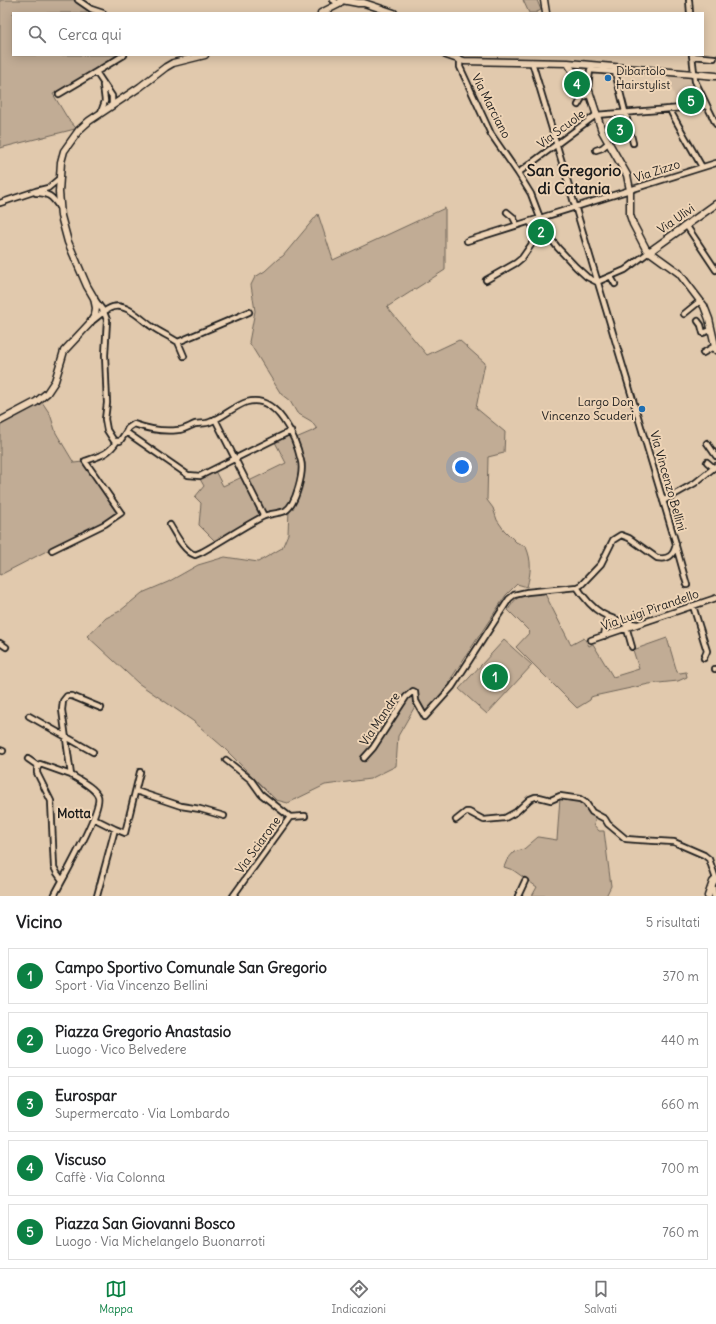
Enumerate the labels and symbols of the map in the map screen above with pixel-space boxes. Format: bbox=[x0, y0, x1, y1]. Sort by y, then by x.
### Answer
place label: Dibartolo Hairstylist bbox=[616, 63, 670, 92]
pin: 4 bbox=[564, 69, 590, 99]
street label: Via Marciano bbox=[469, 71, 514, 141]
marker: Dibartolo Hairstylist bbox=[603, 73, 613, 83]
pin: 5 bbox=[678, 86, 704, 116]
street label: Via Scuole bbox=[534, 106, 587, 151]
pin: 3 bbox=[607, 115, 633, 145]
street label: Via Zizzo bbox=[632, 156, 682, 185]
district label: San Gregorio di Catania bbox=[527, 160, 621, 198]
street label: Via Ulivi bbox=[654, 200, 697, 237]
pin: 2 bbox=[528, 217, 554, 247]
place label: Largo Don Vincenzo Scuderi bbox=[542, 394, 634, 423]
marker: Largo Don Vincenzo Scuderi bbox=[637, 404, 647, 414]
street label: Via Vincenzo Bellini bbox=[647, 429, 690, 533]
your location bbox=[452, 457, 472, 477]
street label: Via Luigi Pirandello bbox=[599, 586, 701, 633]
pin: 1 bbox=[482, 662, 508, 692]
street label: Via Mandre bbox=[356, 689, 403, 748]
district label: Motta bbox=[57, 805, 91, 822]
street label: Via Sciarone bbox=[232, 813, 283, 876]

